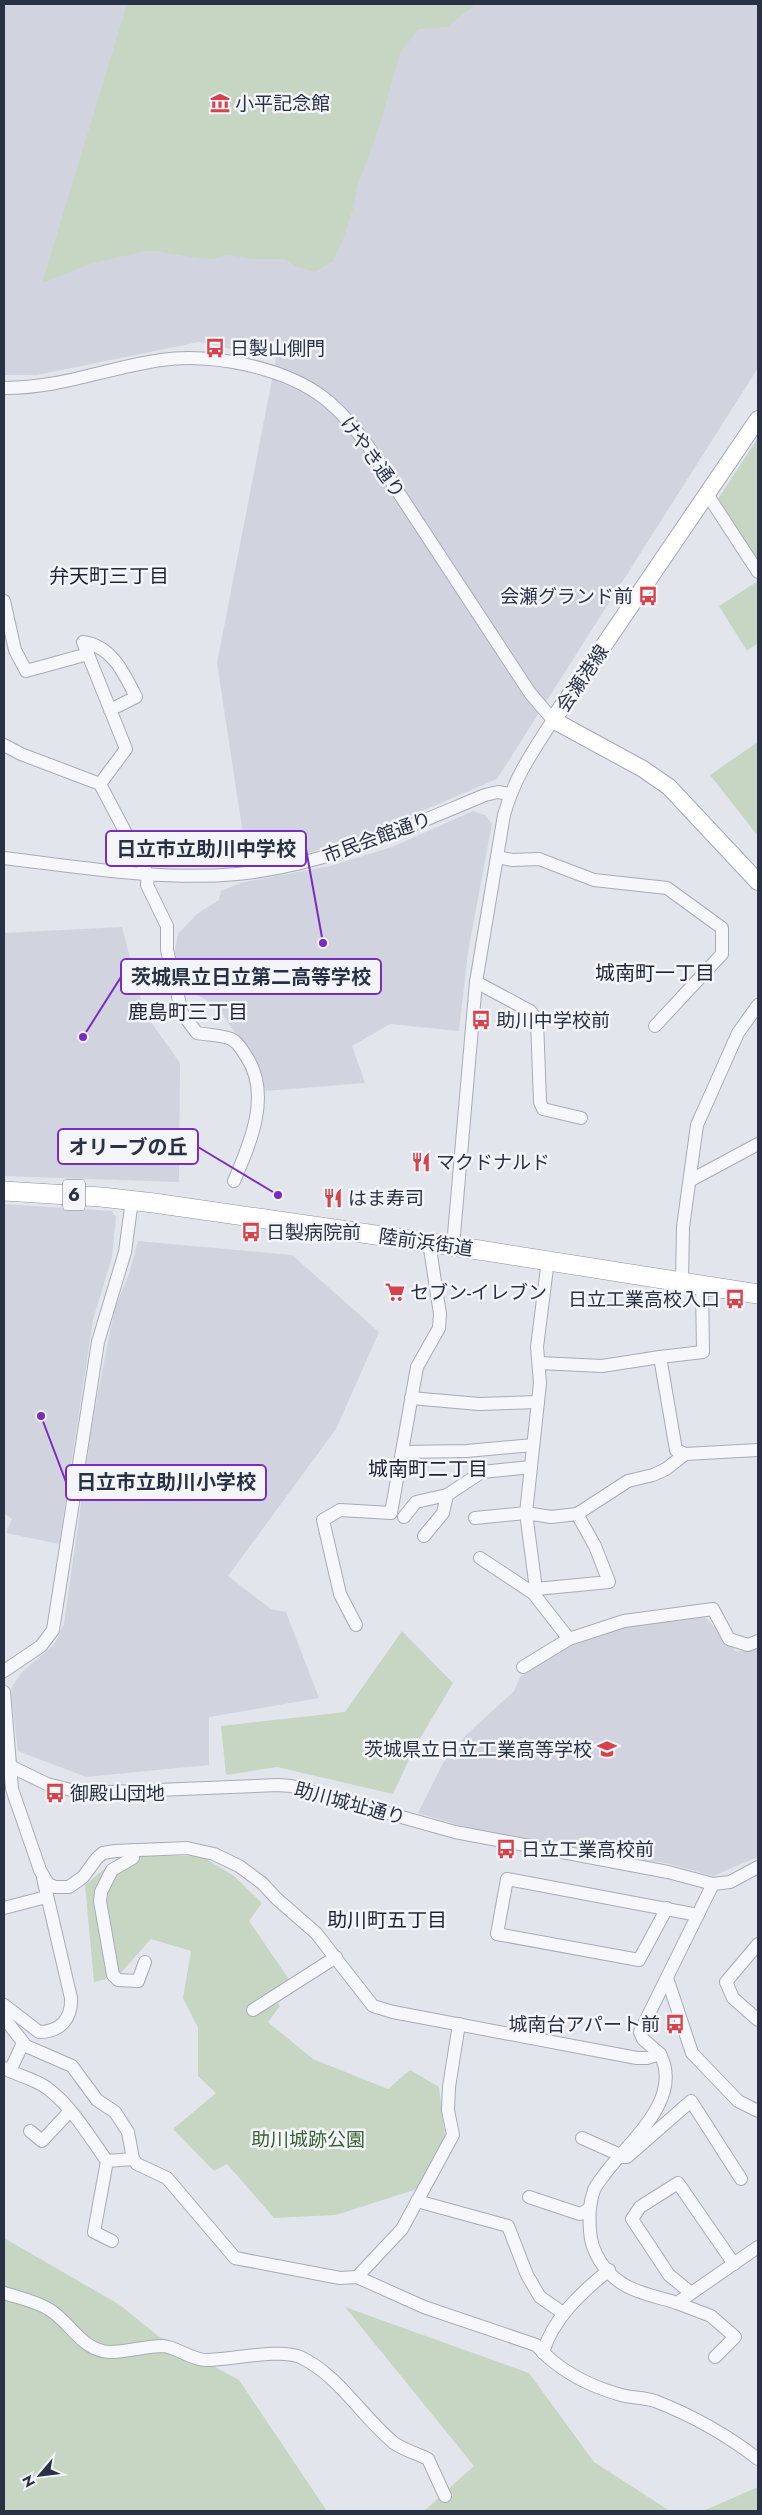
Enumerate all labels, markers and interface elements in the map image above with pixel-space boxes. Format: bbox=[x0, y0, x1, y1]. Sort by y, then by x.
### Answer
place label: 小平記念館 bbox=[235, 90, 330, 117]
museum icon: 小平記念館 bbox=[209, 92, 231, 114]
place label: 日製山側門 bbox=[230, 335, 325, 362]
bus stop icon: 日製山側門 bbox=[204, 337, 226, 359]
street label: けやき通り bbox=[334, 411, 411, 504]
district label: 弁天町三丁目 bbox=[49, 562, 169, 591]
place label: 会瀬グランド前 bbox=[500, 583, 633, 610]
bus stop icon: 会瀬グランド前 bbox=[637, 585, 659, 607]
street label: 会瀬港線 bbox=[550, 639, 615, 717]
street label: 市民会館通り bbox=[319, 805, 435, 870]
callout: 日立市立助川中学校 bbox=[106, 831, 306, 866]
text: 日立市立助川中学校 bbox=[116, 835, 296, 864]
callout: 茨城県立日立第二高等学校 bbox=[121, 959, 381, 994]
district label: 城南町一丁目 bbox=[595, 959, 715, 988]
text: 茨城県立日立第二高等学校 bbox=[131, 963, 371, 992]
district label: 鹿島町三丁目 bbox=[128, 998, 248, 1027]
place label: 助川中学校前 bbox=[496, 1007, 610, 1034]
bus stop icon: 助川中学校前 bbox=[470, 1009, 492, 1031]
callout: オリーブの丘 bbox=[58, 1129, 198, 1164]
text: オリーブの丘 bbox=[69, 1133, 187, 1162]
place label: マクドナルド bbox=[436, 1149, 550, 1176]
restaurant icon: マクドナルド bbox=[410, 1151, 432, 1173]
road number: 6 bbox=[63, 1180, 85, 1210]
place label: はま寿司 bbox=[348, 1185, 424, 1212]
restaurant icon: はま寿司 bbox=[322, 1187, 344, 1209]
place label: 日製病院前 bbox=[266, 1219, 361, 1246]
bus stop icon: 日製病院前 bbox=[240, 1221, 262, 1243]
street label: 陸前浜街道 bbox=[377, 1223, 475, 1262]
place label: セブン-イレブン bbox=[410, 1279, 547, 1306]
supermarket icon: セブン-イレブン bbox=[384, 1281, 406, 1303]
place label: 日立工業高校入口 bbox=[568, 1286, 720, 1313]
bus stop icon: 日立工業高校入口 bbox=[724, 1288, 746, 1310]
district label: 城南町二丁目 bbox=[368, 1455, 488, 1484]
callout: 日立市立助川小学校 bbox=[66, 1465, 266, 1500]
text: 日立市立助川小学校 bbox=[76, 1468, 256, 1497]
place label: 茨城県立日立工業高等学校 bbox=[364, 1736, 592, 1763]
school or university icon: 茨城県立日立工業高等学校 bbox=[596, 1738, 618, 1760]
street label: 助川城址通り bbox=[291, 1776, 408, 1831]
place label: 御殿山団地 bbox=[70, 1780, 165, 1807]
bus stop icon: 御殿山団地 bbox=[44, 1782, 66, 1804]
place label: 日立工業高校前 bbox=[521, 1836, 654, 1863]
bus stop icon: 日立工業高校前 bbox=[495, 1838, 517, 1860]
district label: 助川町五丁目 bbox=[327, 1906, 447, 1935]
place label: 城南台アパート前 bbox=[508, 2011, 660, 2038]
bus stop icon: 城南台アパート前 bbox=[664, 2013, 686, 2035]
park label: 助川城跡公園 bbox=[251, 2126, 365, 2153]
north arrow bbox=[15, 2450, 65, 2500]
text: N bbox=[17, 2471, 40, 2491]

